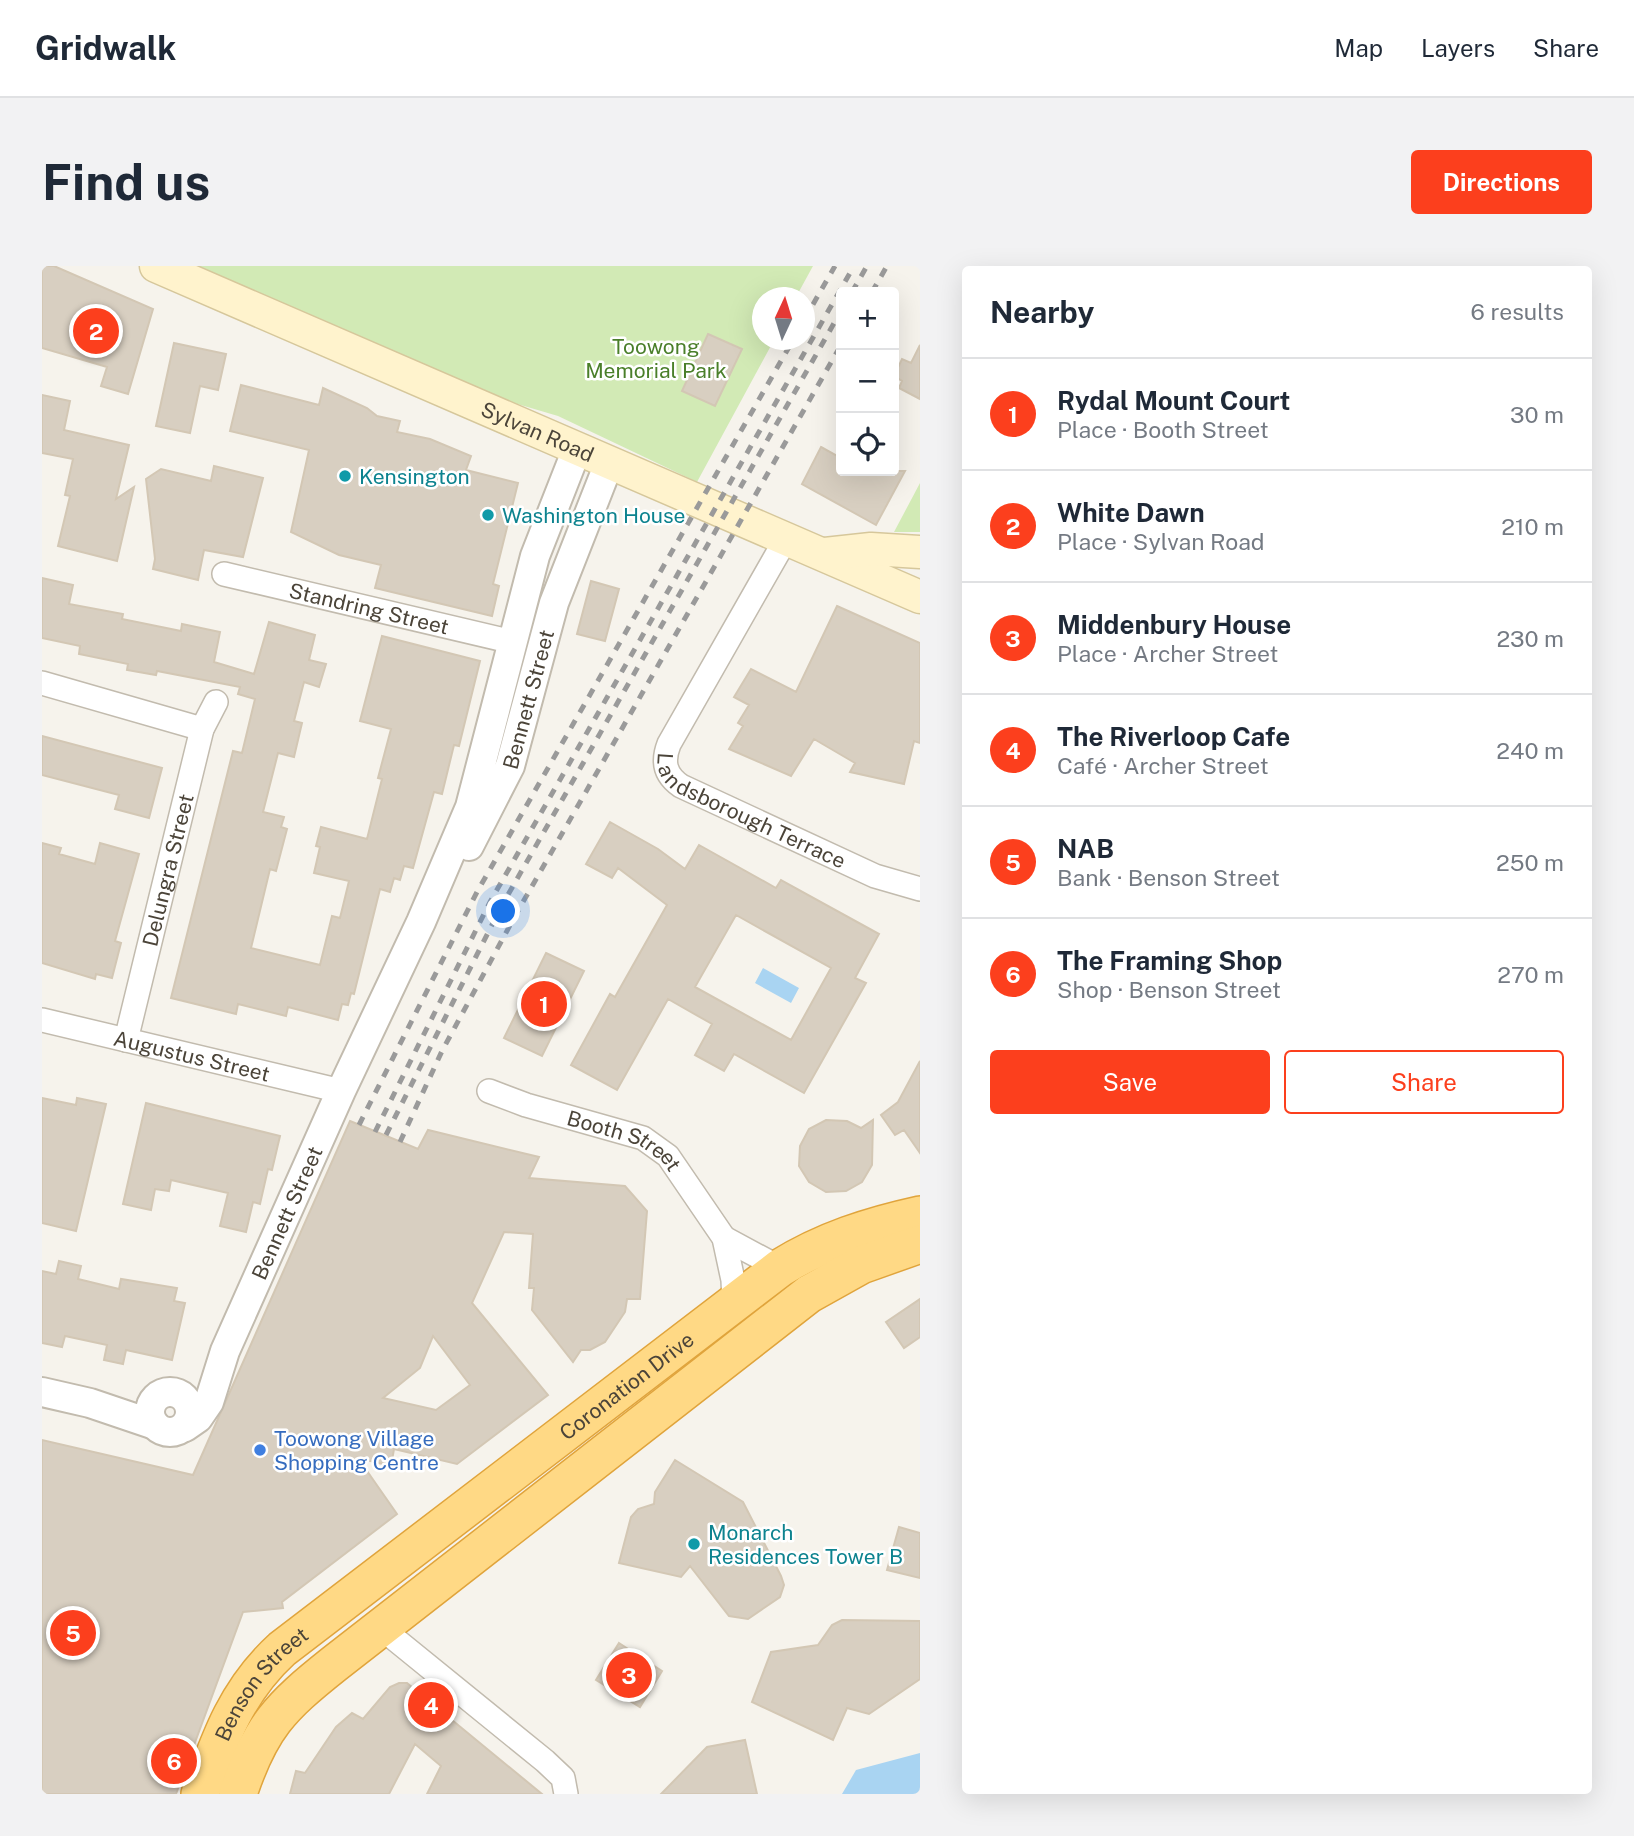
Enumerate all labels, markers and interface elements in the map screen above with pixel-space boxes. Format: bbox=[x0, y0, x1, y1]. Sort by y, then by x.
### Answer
text: Gridwalk bbox=[35, 29, 176, 67]
text: Map bbox=[1334, 34, 1383, 62]
text: Layers bbox=[1421, 34, 1495, 62]
text: Share bbox=[1533, 34, 1599, 62]
button: Directions bbox=[1411, 150, 1592, 214]
text: Find us bbox=[42, 153, 210, 211]
north arrow bbox=[752, 287, 815, 350]
map controls bbox=[836, 287, 899, 476]
button: + bbox=[836, 287, 899, 350]
text: Nearby bbox=[990, 294, 1094, 330]
text: 6 results bbox=[1471, 298, 1564, 325]
pin: 2 bbox=[73, 305, 119, 357]
park label: Toowong Memorial Park bbox=[585, 334, 727, 383]
button: − bbox=[836, 350, 899, 413]
text: Rydal Mount Court bbox=[1057, 385, 1290, 416]
street label: Sylvan Road bbox=[478, 396, 598, 467]
text: 1 bbox=[1008, 401, 1018, 428]
text: 30 m bbox=[1510, 401, 1564, 428]
button: locate bbox=[836, 413, 899, 476]
text: Place · Booth Street bbox=[1057, 416, 1269, 443]
place label: Kensington bbox=[359, 464, 470, 489]
marker: Kensington bbox=[337, 468, 353, 484]
text: White Dawn bbox=[1057, 497, 1205, 528]
place label: Washington House bbox=[502, 503, 685, 528]
marker: Washington House bbox=[480, 507, 496, 523]
text: 2 bbox=[1006, 513, 1020, 540]
text: 210 m bbox=[1501, 513, 1564, 540]
text: Place · Sylvan Road bbox=[1057, 528, 1265, 555]
street label: Standring Street bbox=[287, 577, 451, 639]
text: Middenbury House bbox=[1057, 609, 1291, 640]
text: 3 bbox=[1005, 625, 1021, 652]
text: 230 m bbox=[1496, 625, 1564, 652]
street label: Bennett Street bbox=[497, 627, 559, 772]
text: Place · Archer Street bbox=[1057, 640, 1278, 667]
text: The Riverloop Cafe bbox=[1057, 721, 1290, 752]
text: 4 bbox=[1005, 737, 1021, 764]
text: 240 m bbox=[1496, 737, 1564, 764]
street label: Landsborough Terrace bbox=[653, 752, 850, 873]
text: Café · Archer Street bbox=[1057, 752, 1269, 779]
street label: Delungra Street bbox=[137, 791, 198, 949]
text: NAB bbox=[1057, 833, 1114, 864]
text: 5 bbox=[1005, 849, 1021, 876]
text: 250 m bbox=[1496, 849, 1564, 876]
text: Bank · Benson Street bbox=[1057, 864, 1280, 891]
your location bbox=[486, 894, 520, 928]
text: The Framing Shop bbox=[1057, 945, 1282, 976]
text: 6 bbox=[1005, 961, 1021, 988]
text: 270 m bbox=[1497, 961, 1564, 988]
text: Shop · Benson Street bbox=[1057, 976, 1281, 1003]
pin: 1 bbox=[521, 978, 567, 1030]
street label: Augustus Street bbox=[111, 1025, 272, 1086]
button: Save bbox=[990, 1050, 1270, 1114]
button: Share bbox=[1284, 1050, 1564, 1114]
street label: Booth Street bbox=[564, 1105, 687, 1176]
street label: Bennett Street bbox=[246, 1142, 327, 1283]
street label: Coronation Drive bbox=[554, 1326, 698, 1445]
place label: Toowong Village Shopping Centre bbox=[274, 1426, 439, 1475]
marker: Toowong Village Shopping Centre bbox=[252, 1442, 268, 1458]
place label: Monarch Residences Tower B bbox=[708, 1520, 903, 1569]
marker: Monarch Residences Tower B bbox=[686, 1536, 702, 1552]
pin: 5 bbox=[50, 1607, 96, 1659]
street label: Benson Street bbox=[209, 1621, 313, 1744]
pin: 3 bbox=[606, 1649, 652, 1701]
pin: 4 bbox=[408, 1679, 454, 1731]
pin: 6 bbox=[151, 1735, 197, 1787]

